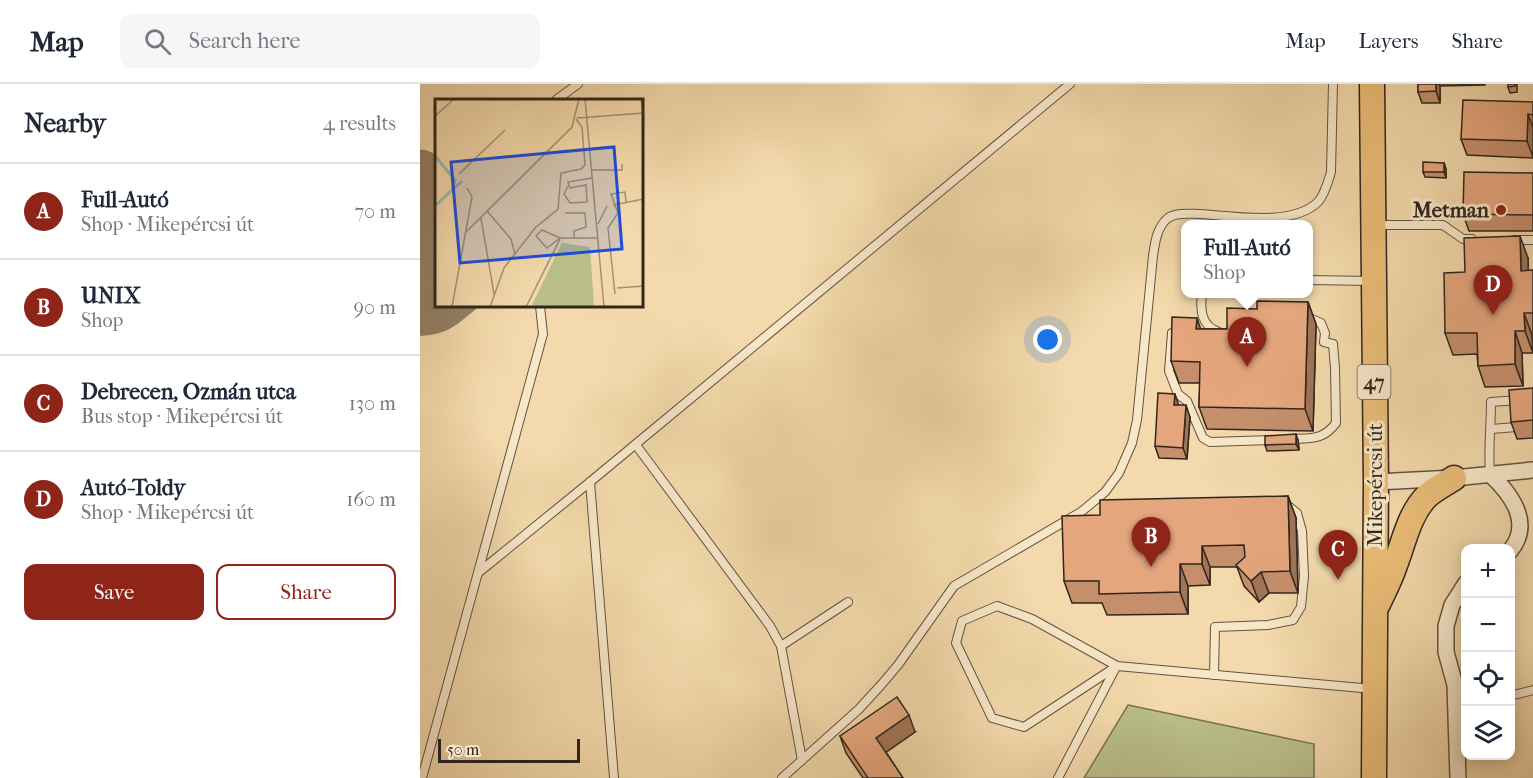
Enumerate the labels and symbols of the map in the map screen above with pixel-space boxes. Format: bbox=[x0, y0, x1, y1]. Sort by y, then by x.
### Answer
inset map bbox=[435, 99, 644, 308]
place label: Metman bbox=[1412, 198, 1490, 222]
marker: Metman bbox=[1494, 203, 1508, 217]
pin: D bbox=[1474, 266, 1512, 315]
pin: A bbox=[1228, 318, 1266, 367]
your location bbox=[1033, 325, 1062, 354]
road number: 47 bbox=[1358, 365, 1390, 399]
street label: Mikepércsi út bbox=[1363, 423, 1387, 547]
pin: B bbox=[1132, 518, 1170, 567]
pin: C bbox=[1318, 530, 1358, 580]
scale bar bbox=[438, 736, 580, 764]

